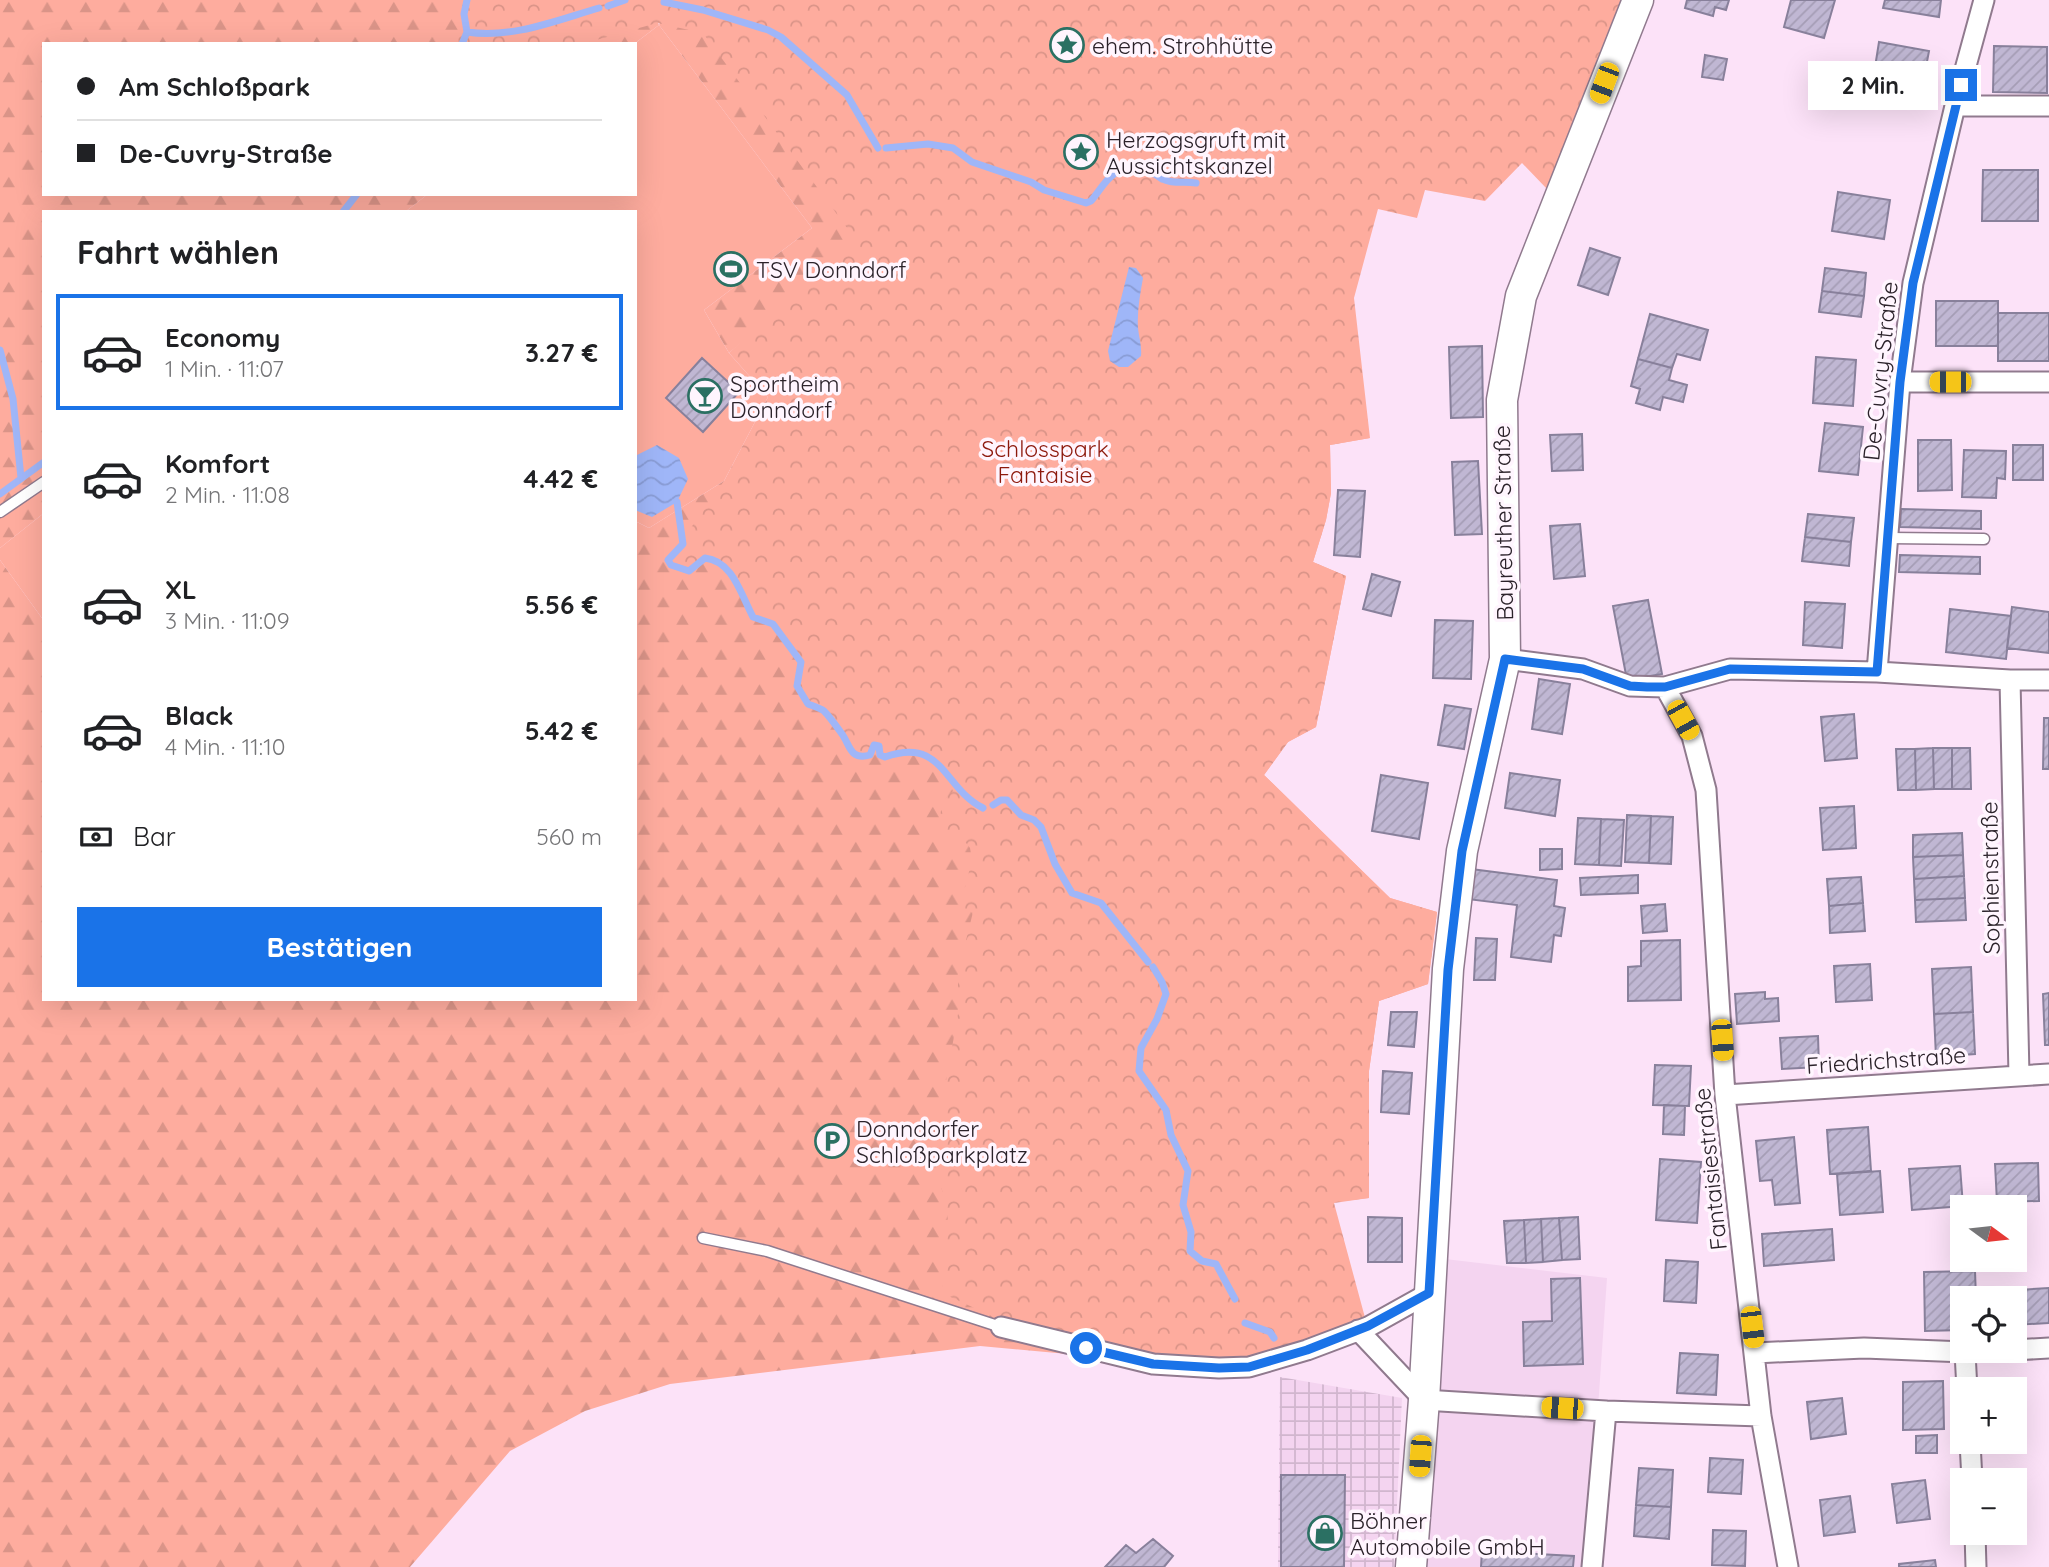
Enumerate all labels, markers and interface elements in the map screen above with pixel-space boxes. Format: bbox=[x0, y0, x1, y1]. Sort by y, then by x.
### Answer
place icon: ehem. Strohhütte bbox=[1048, 26, 1086, 64]
place label: ehem. Strohhütte bbox=[1092, 31, 1273, 60]
car bbox=[1587, 60, 1622, 106]
callout: 2 Min. bbox=[1807, 60, 1937, 110]
route end bbox=[1945, 69, 1977, 101]
text: Am Schloßpark bbox=[119, 70, 310, 103]
text: 2 Min. bbox=[1841, 71, 1905, 100]
place label: Herzogsgruft mit Aussichtskanzel bbox=[1106, 125, 1287, 180]
place icon: Herzogsgruft mit Aussichtskanzel bbox=[1062, 133, 1100, 171]
text: De-Cuvry-Straße bbox=[119, 137, 333, 170]
text: Fahrt wählen bbox=[77, 232, 279, 272]
sports icon: TSV Donndorf bbox=[712, 250, 750, 288]
place label: TSV Donndorf bbox=[756, 255, 907, 284]
street label: De-Cuvry-Straße bbox=[1856, 280, 1904, 462]
icon: car bbox=[81, 321, 144, 384]
text: Economy bbox=[165, 321, 280, 354]
text: 3.27 € bbox=[525, 336, 598, 369]
text: 1 Min. · 11:07 bbox=[165, 354, 284, 383]
place label: Sportheim Donndorf bbox=[730, 369, 839, 424]
car bbox=[1930, 372, 1972, 393]
bar icon: Sportheim Donndorf bbox=[686, 377, 724, 415]
street label: Bayreuther Straße bbox=[1487, 425, 1519, 621]
park label: Schlosspark Fantaisie bbox=[981, 434, 1109, 489]
icon: car bbox=[81, 447, 144, 510]
text: Komfort bbox=[165, 447, 270, 480]
text: 4.42 € bbox=[523, 462, 598, 495]
text: 2 Min. · 11:08 bbox=[165, 480, 290, 509]
icon: car bbox=[81, 573, 144, 636]
text: XL bbox=[165, 573, 197, 606]
text: 5.56 € bbox=[525, 588, 598, 621]
text: 3 Min. · 11:09 bbox=[165, 606, 290, 635]
car bbox=[1664, 697, 1703, 743]
icon: car bbox=[81, 699, 144, 762]
text: Black bbox=[165, 699, 234, 732]
text: 5.42 € bbox=[525, 714, 598, 747]
text: 4 Min. · 11:10 bbox=[165, 732, 285, 761]
street label: Sophienstraße bbox=[1974, 801, 2006, 955]
icon: cash bbox=[77, 818, 115, 856]
text: Bar bbox=[133, 820, 176, 853]
text: 560 m bbox=[536, 822, 602, 851]
button: Bestätigen bbox=[77, 907, 602, 987]
car bbox=[1711, 1018, 1734, 1062]
street label: Friedrichstraße bbox=[1805, 1040, 1967, 1080]
street label: Fantaisiestraße bbox=[1687, 1086, 1733, 1252]
place label: Donndorfer Schloßparkplatz bbox=[856, 1114, 1028, 1169]
parking icon: Donndorfer Schloßparkplatz bbox=[813, 1122, 851, 1160]
north arrow bbox=[1950, 1195, 2026, 1272]
map controls bbox=[1950, 1195, 2027, 1545]
button: locate bbox=[1950, 1286, 2027, 1363]
car bbox=[1740, 1305, 1765, 1349]
route start bbox=[1070, 1332, 1102, 1364]
button: + bbox=[1950, 1377, 2027, 1454]
car bbox=[1541, 1396, 1584, 1420]
car bbox=[1409, 1434, 1432, 1478]
button: − bbox=[1950, 1468, 2027, 1545]
place label: Böhner Automobile GmbH bbox=[1350, 1506, 1545, 1561]
shop icon: Böhner Automobile GmbH bbox=[1306, 1514, 1344, 1552]

